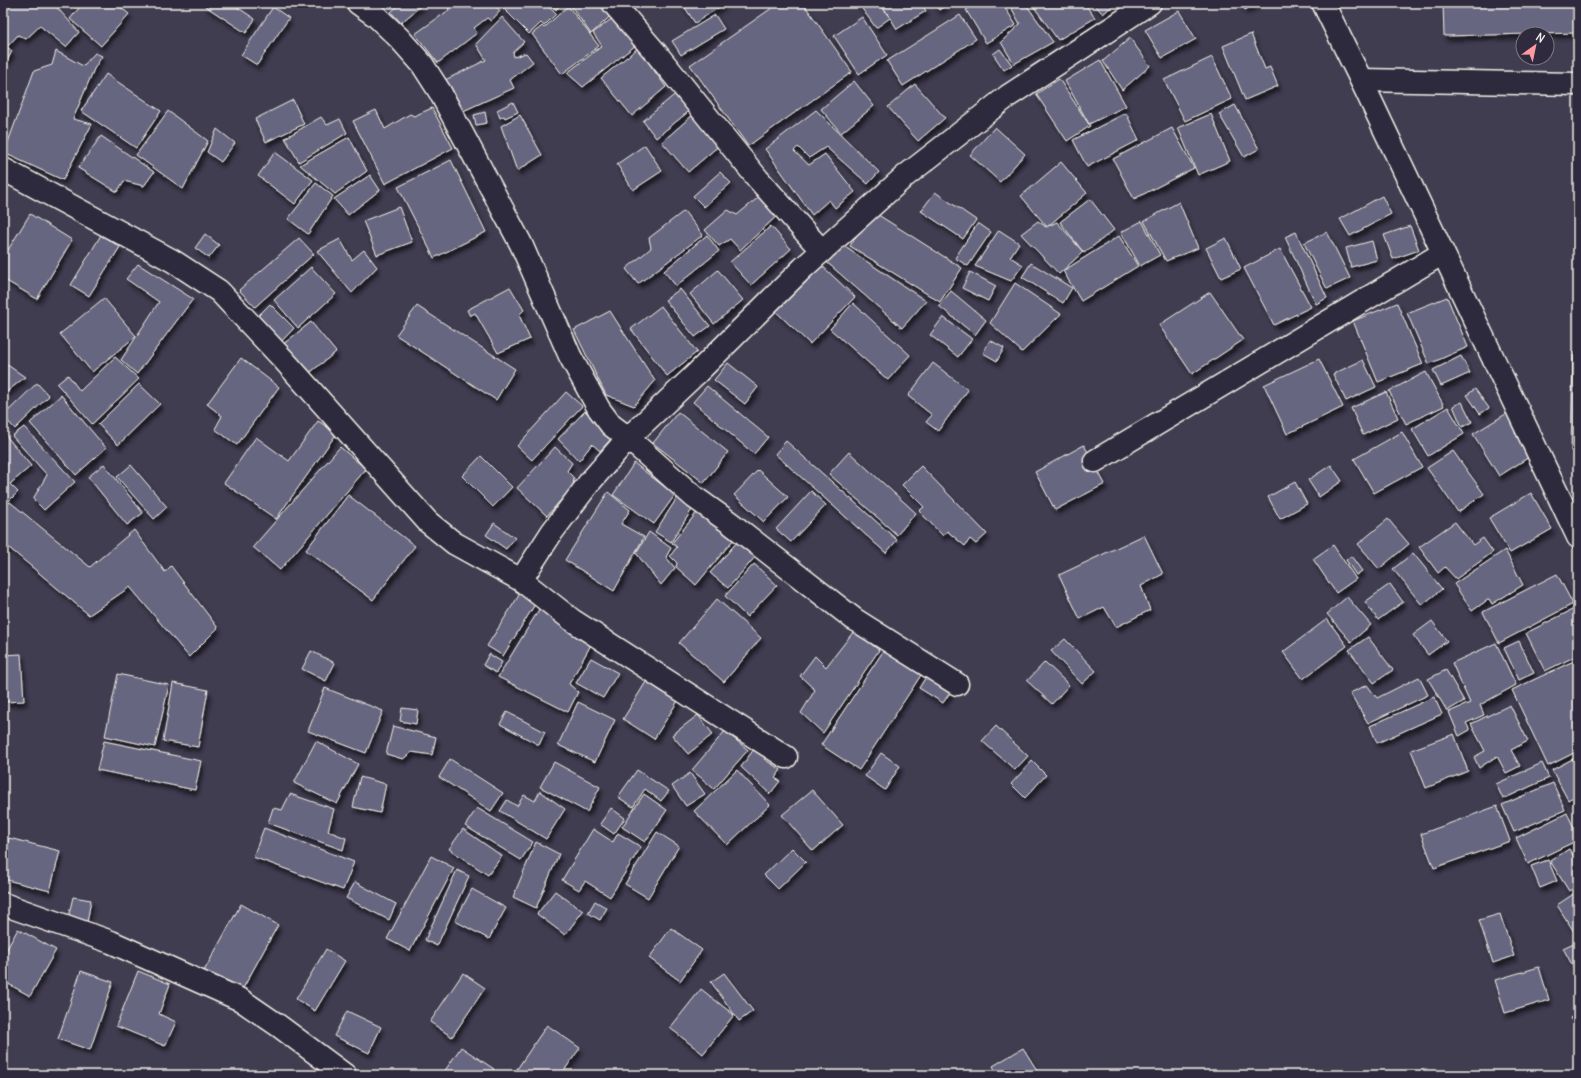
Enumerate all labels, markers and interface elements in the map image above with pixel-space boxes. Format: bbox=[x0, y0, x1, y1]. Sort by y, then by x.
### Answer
north arrow bbox=[1515, 26, 1555, 66]
text: N bbox=[1533, 30, 1547, 46]

